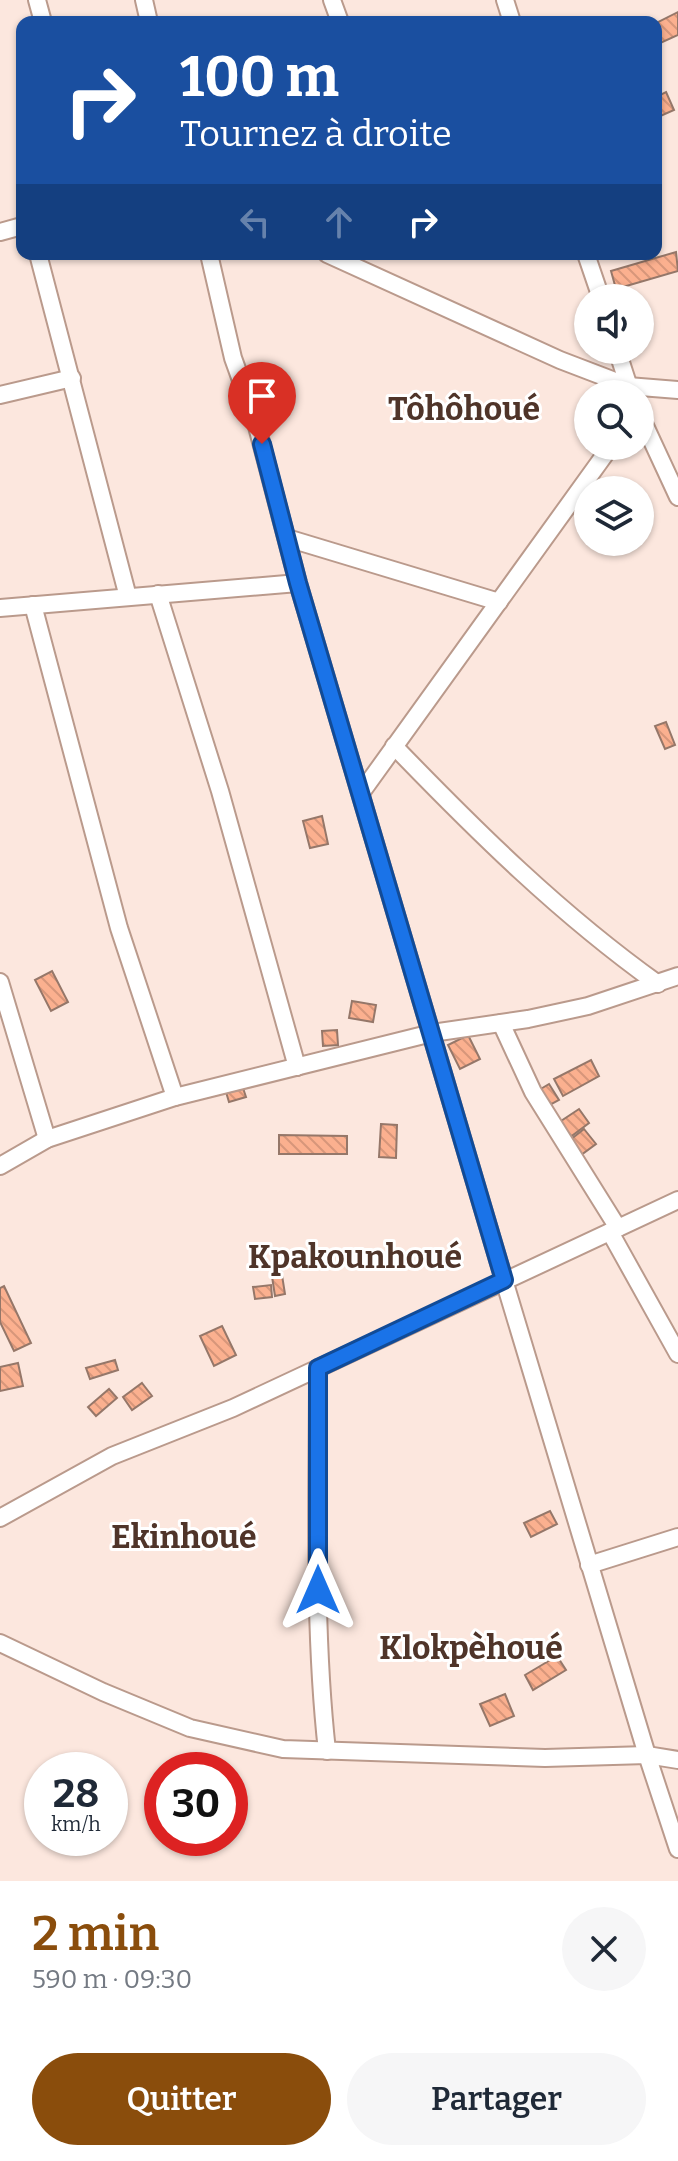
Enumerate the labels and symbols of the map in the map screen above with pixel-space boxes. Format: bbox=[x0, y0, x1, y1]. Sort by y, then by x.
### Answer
pin bbox=[228, 362, 296, 444]
district label: Tôhôhoué bbox=[388, 390, 540, 428]
district label: Kpakounhoué bbox=[248, 1238, 462, 1276]
district label: Ekinhoué bbox=[111, 1518, 257, 1556]
position arrow bbox=[276, 1548, 360, 1632]
district label: Klokpèhoué bbox=[379, 1629, 563, 1667]
speed limit sign: 30 bbox=[144, 1752, 248, 1856]

